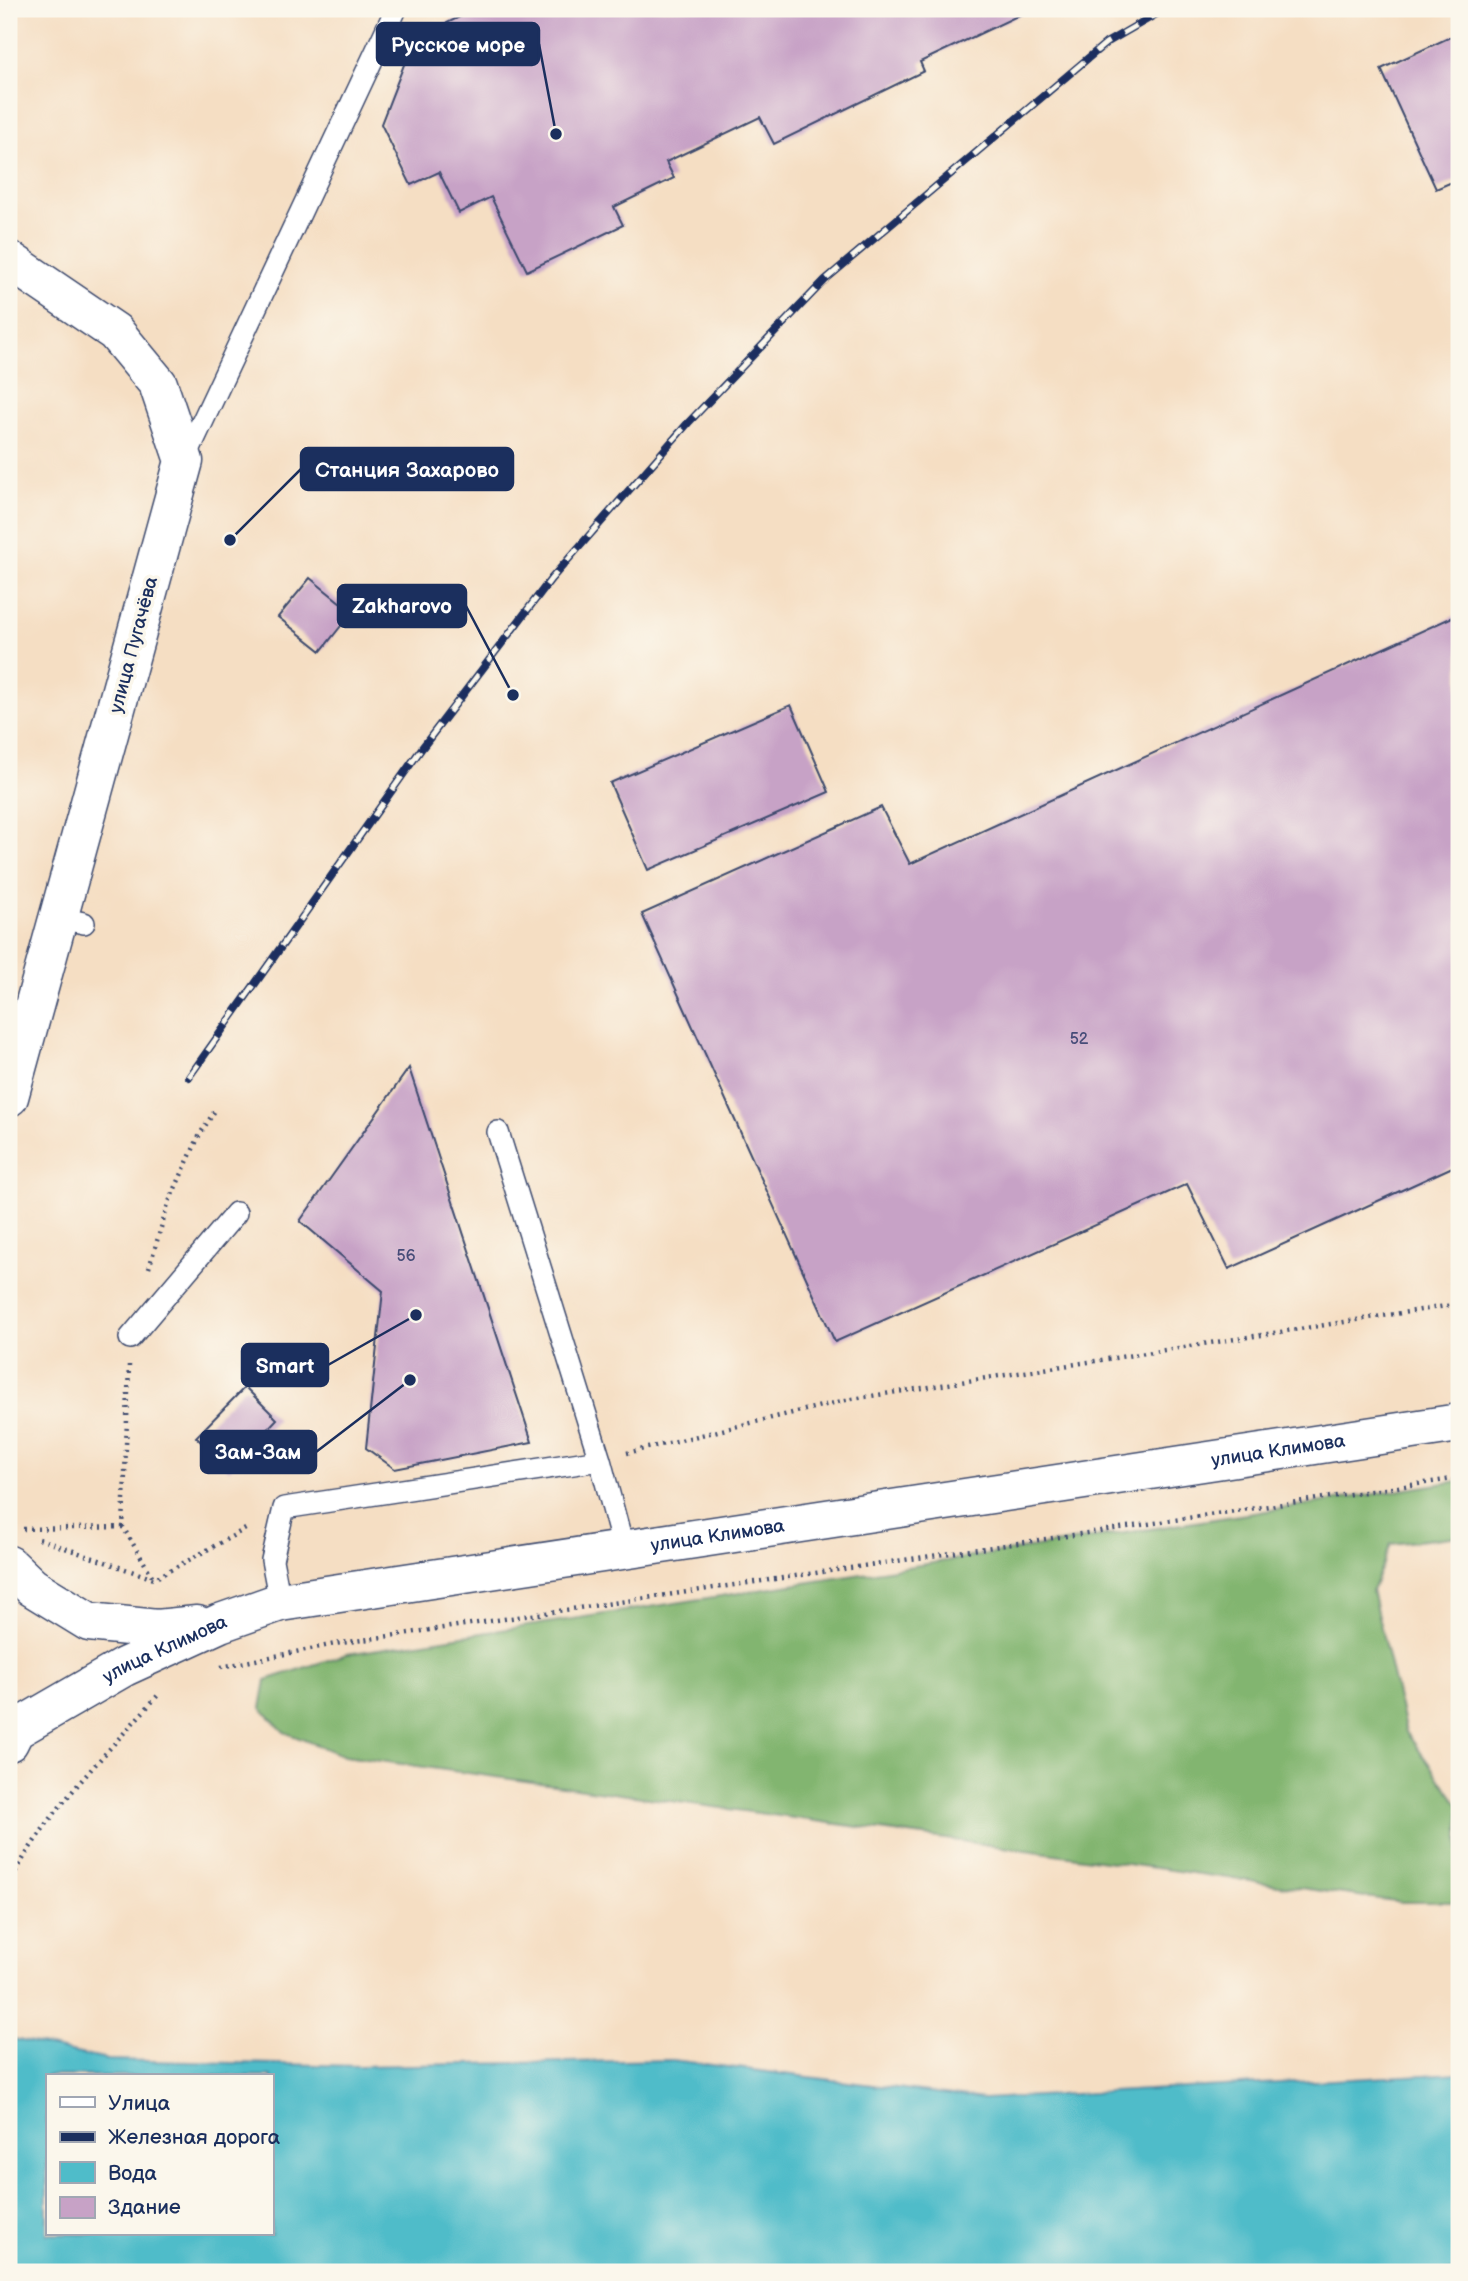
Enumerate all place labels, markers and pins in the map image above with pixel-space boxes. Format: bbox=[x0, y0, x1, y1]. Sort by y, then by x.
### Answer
callout: Русское море bbox=[377, 23, 539, 65]
callout: Станция Захарово bbox=[301, 448, 513, 490]
callout: Zakharovo bbox=[338, 585, 466, 627]
callout: Smart bbox=[242, 1344, 328, 1386]
callout: Зам-Зам bbox=[201, 1431, 316, 1473]

